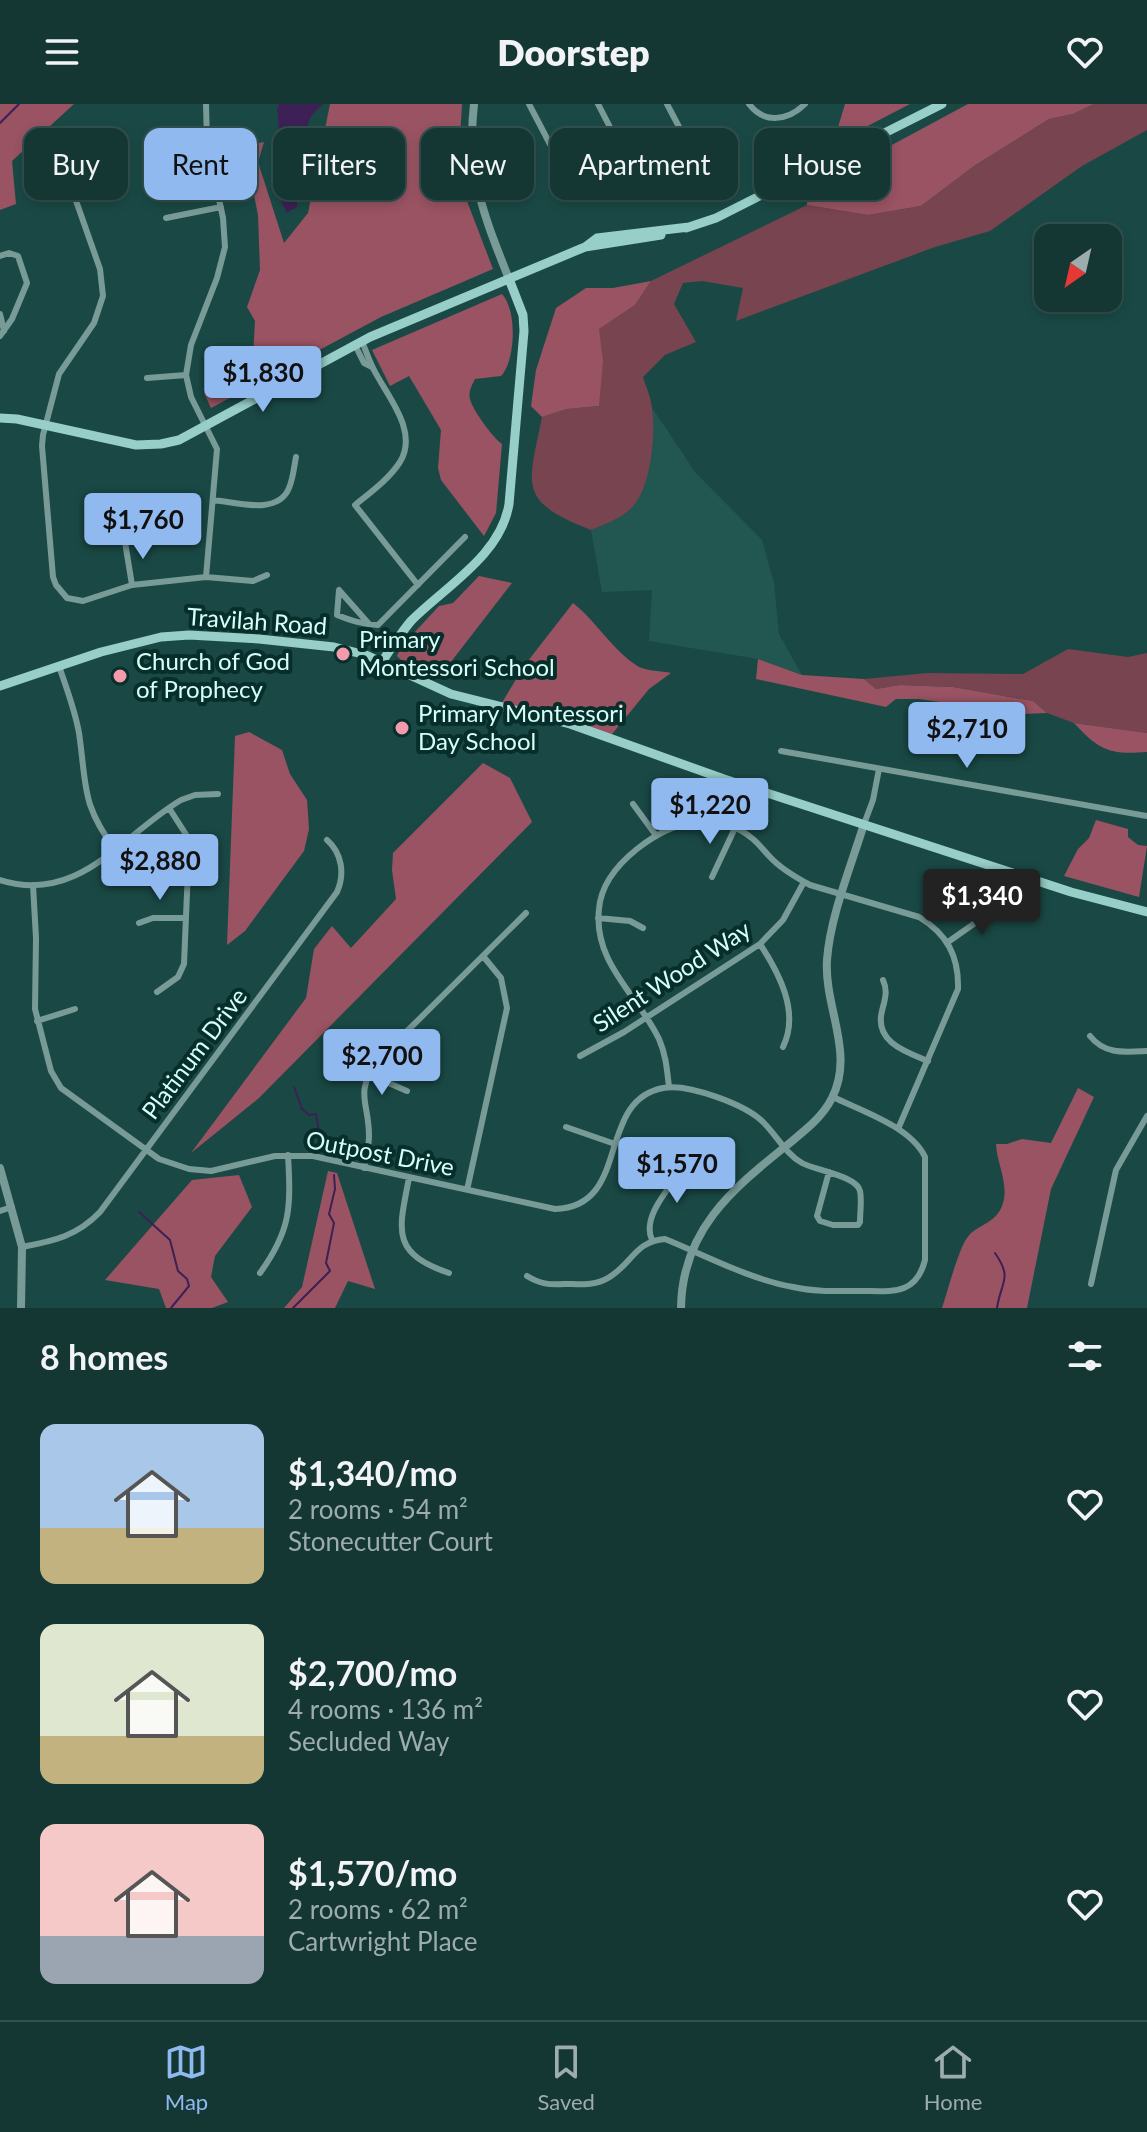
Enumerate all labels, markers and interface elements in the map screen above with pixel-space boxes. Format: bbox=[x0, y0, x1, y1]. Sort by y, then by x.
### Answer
icon: menu bbox=[40, 30, 84, 74]
text: Doorstep bbox=[497, 30, 650, 74]
icon: heart bbox=[1063, 30, 1107, 74]
chip: Buy bbox=[24, 128, 128, 200]
chip: Rent bbox=[144, 128, 257, 200]
chip: Filters bbox=[273, 128, 405, 200]
chip: New bbox=[421, 128, 534, 200]
chip: Apartment bbox=[550, 128, 738, 200]
chip: House bbox=[754, 128, 890, 200]
north arrow bbox=[1034, 224, 1122, 312]
map controls bbox=[1034, 224, 1122, 312]
pin: $1,830 bbox=[198, 346, 328, 414]
text: $1,830 bbox=[222, 356, 304, 388]
pin: $1,760 bbox=[78, 493, 208, 561]
text: $1,760 bbox=[102, 503, 184, 535]
street label: Travilah Road bbox=[186, 601, 328, 640]
place label: Primary Montessori School bbox=[359, 624, 555, 681]
marker: Primary Montessori School bbox=[334, 645, 352, 663]
place label: Church of God of Prophecy bbox=[136, 646, 290, 703]
marker: Church of God of Prophecy bbox=[111, 667, 129, 685]
place label: Primary Montessori Day School bbox=[418, 698, 624, 755]
pin: $2,710 bbox=[902, 702, 1032, 770]
text: $2,710 bbox=[926, 712, 1008, 744]
marker: Primary Montessori Day School bbox=[393, 719, 411, 737]
pin: $1,220 bbox=[645, 778, 775, 846]
text: $1,220 bbox=[669, 788, 751, 820]
pin: $2,880 bbox=[95, 834, 225, 902]
text: $2,880 bbox=[119, 844, 201, 876]
pin: $1,340 bbox=[917, 869, 1047, 937]
text: $1,340 bbox=[941, 879, 1023, 911]
street label: Silent Wood Way bbox=[587, 914, 756, 1038]
street label: Platinum Drive bbox=[135, 982, 252, 1124]
pin: $2,700 bbox=[317, 1029, 447, 1097]
text: $2,700 bbox=[341, 1039, 423, 1071]
street label: Outpost Drive bbox=[304, 1124, 457, 1181]
pin: $1,570 bbox=[612, 1137, 742, 1205]
text: $1,570 bbox=[636, 1147, 718, 1179]
icon: filters bbox=[1063, 1334, 1107, 1378]
text: 8 homes bbox=[40, 1336, 168, 1377]
text: $1,340/mo bbox=[288, 1452, 457, 1493]
icon: home bbox=[104, 1456, 200, 1552]
icon: heart bbox=[1063, 1482, 1107, 1526]
text: 2 rooms · 54 m² bbox=[288, 1493, 468, 1525]
text: Stonecutter Court bbox=[288, 1525, 493, 1557]
text: $2,700/mo bbox=[288, 1652, 457, 1693]
icon: home bbox=[104, 1656, 200, 1752]
icon: heart bbox=[1063, 1682, 1107, 1726]
text: 4 rooms · 136 m² bbox=[288, 1693, 483, 1725]
text: Secluded Way bbox=[288, 1725, 449, 1757]
text: $1,570/mo bbox=[288, 1852, 457, 1893]
icon: home bbox=[104, 1856, 200, 1952]
icon: heart bbox=[1063, 1882, 1107, 1926]
text: 2 rooms · 62 m² bbox=[288, 1893, 468, 1925]
text: Cartwright Place bbox=[288, 1925, 478, 1957]
tab: Map bbox=[164, 2040, 208, 2115]
tab: Saved bbox=[537, 2040, 595, 2115]
tab: Home bbox=[924, 2040, 982, 2115]

